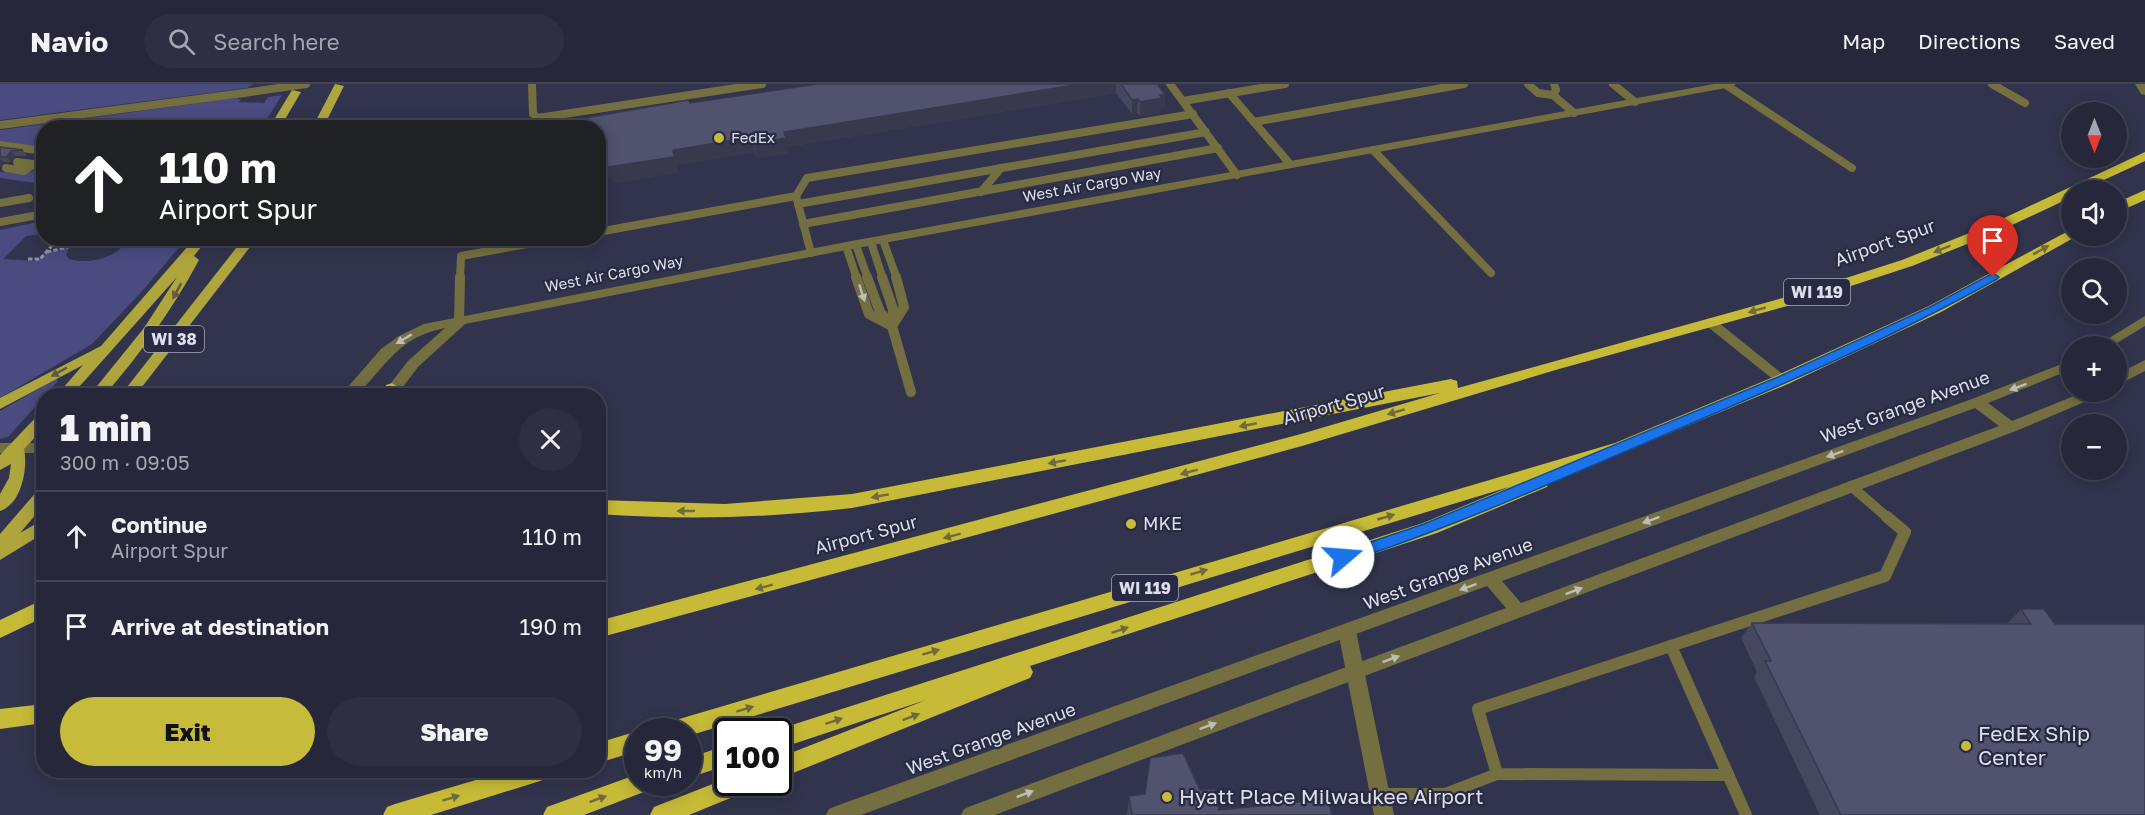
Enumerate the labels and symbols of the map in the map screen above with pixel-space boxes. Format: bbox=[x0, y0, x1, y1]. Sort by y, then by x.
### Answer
north arrow bbox=[2061, 102, 2127, 168]
place label: FedEx bbox=[731, 128, 775, 146]
marker: FedEx bbox=[712, 131, 726, 145]
street label: West Air Cargo Way bbox=[1021, 163, 1163, 205]
street label: Airport Spur bbox=[1831, 214, 1938, 270]
pin bbox=[1967, 215, 2018, 277]
one-way arrow bbox=[1932, 244, 1950, 254]
one-way arrow bbox=[2033, 245, 2050, 255]
street label: West Air Cargo Way bbox=[543, 251, 685, 295]
road number: WI 119 bbox=[1784, 279, 1850, 305]
one-way arrow bbox=[172, 282, 182, 299]
one-way arrow bbox=[857, 284, 867, 302]
one-way arrow bbox=[1748, 306, 1766, 316]
road number: WI 38 bbox=[144, 326, 204, 352]
one-way arrow bbox=[396, 333, 412, 344]
street label: West Grange Avenue bbox=[1817, 365, 1992, 447]
one-way arrow bbox=[50, 367, 67, 377]
street label: Airport Spur bbox=[1280, 379, 1387, 429]
one-way arrow bbox=[2009, 383, 2027, 392]
one-way arrow bbox=[1387, 408, 1405, 417]
one-way arrow bbox=[1238, 421, 1257, 430]
one-way arrow bbox=[1826, 449, 1844, 459]
one-way arrow bbox=[1047, 458, 1066, 467]
one-way arrow bbox=[1179, 467, 1198, 477]
one-way arrow bbox=[870, 492, 889, 501]
one-way arrow bbox=[676, 507, 695, 516]
street label: Airport Spur bbox=[812, 510, 919, 558]
place label: MKE bbox=[1143, 512, 1182, 534]
one-way arrow bbox=[1377, 512, 1395, 521]
one-way arrow bbox=[1642, 516, 1660, 526]
marker: MKE bbox=[1124, 517, 1138, 531]
position arrow bbox=[1311, 525, 1375, 589]
one-way arrow bbox=[943, 532, 961, 542]
street label: West Grange Avenue bbox=[1360, 532, 1535, 614]
one-way arrow bbox=[1190, 567, 1208, 576]
road number: WI 119 bbox=[1112, 575, 1178, 601]
one-way arrow bbox=[755, 583, 773, 592]
one-way arrow bbox=[1459, 583, 1477, 593]
one-way arrow bbox=[1565, 586, 1583, 595]
one-way arrow bbox=[1111, 625, 1129, 635]
one-way arrow bbox=[922, 647, 940, 656]
one-way arrow bbox=[1382, 653, 1400, 663]
street label: West Grange Avenue bbox=[903, 697, 1078, 779]
one-way arrow bbox=[736, 704, 754, 713]
one-way arrow bbox=[902, 712, 920, 721]
one-way arrow bbox=[825, 716, 843, 726]
speed limit sign: 100 bbox=[714, 718, 792, 796]
place label: FedEx Ship Center bbox=[1978, 720, 2090, 770]
one-way arrow bbox=[1199, 721, 1217, 731]
marker: FedEx Ship Center bbox=[1959, 739, 1973, 753]
place label: Hyatt Place Milwaukee Airport bbox=[1179, 783, 1484, 809]
one-way arrow bbox=[1016, 789, 1034, 799]
marker: Hyatt Place Milwaukee Airport bbox=[1160, 790, 1174, 804]
one-way arrow bbox=[442, 793, 460, 802]
one-way arrow bbox=[589, 794, 607, 803]

